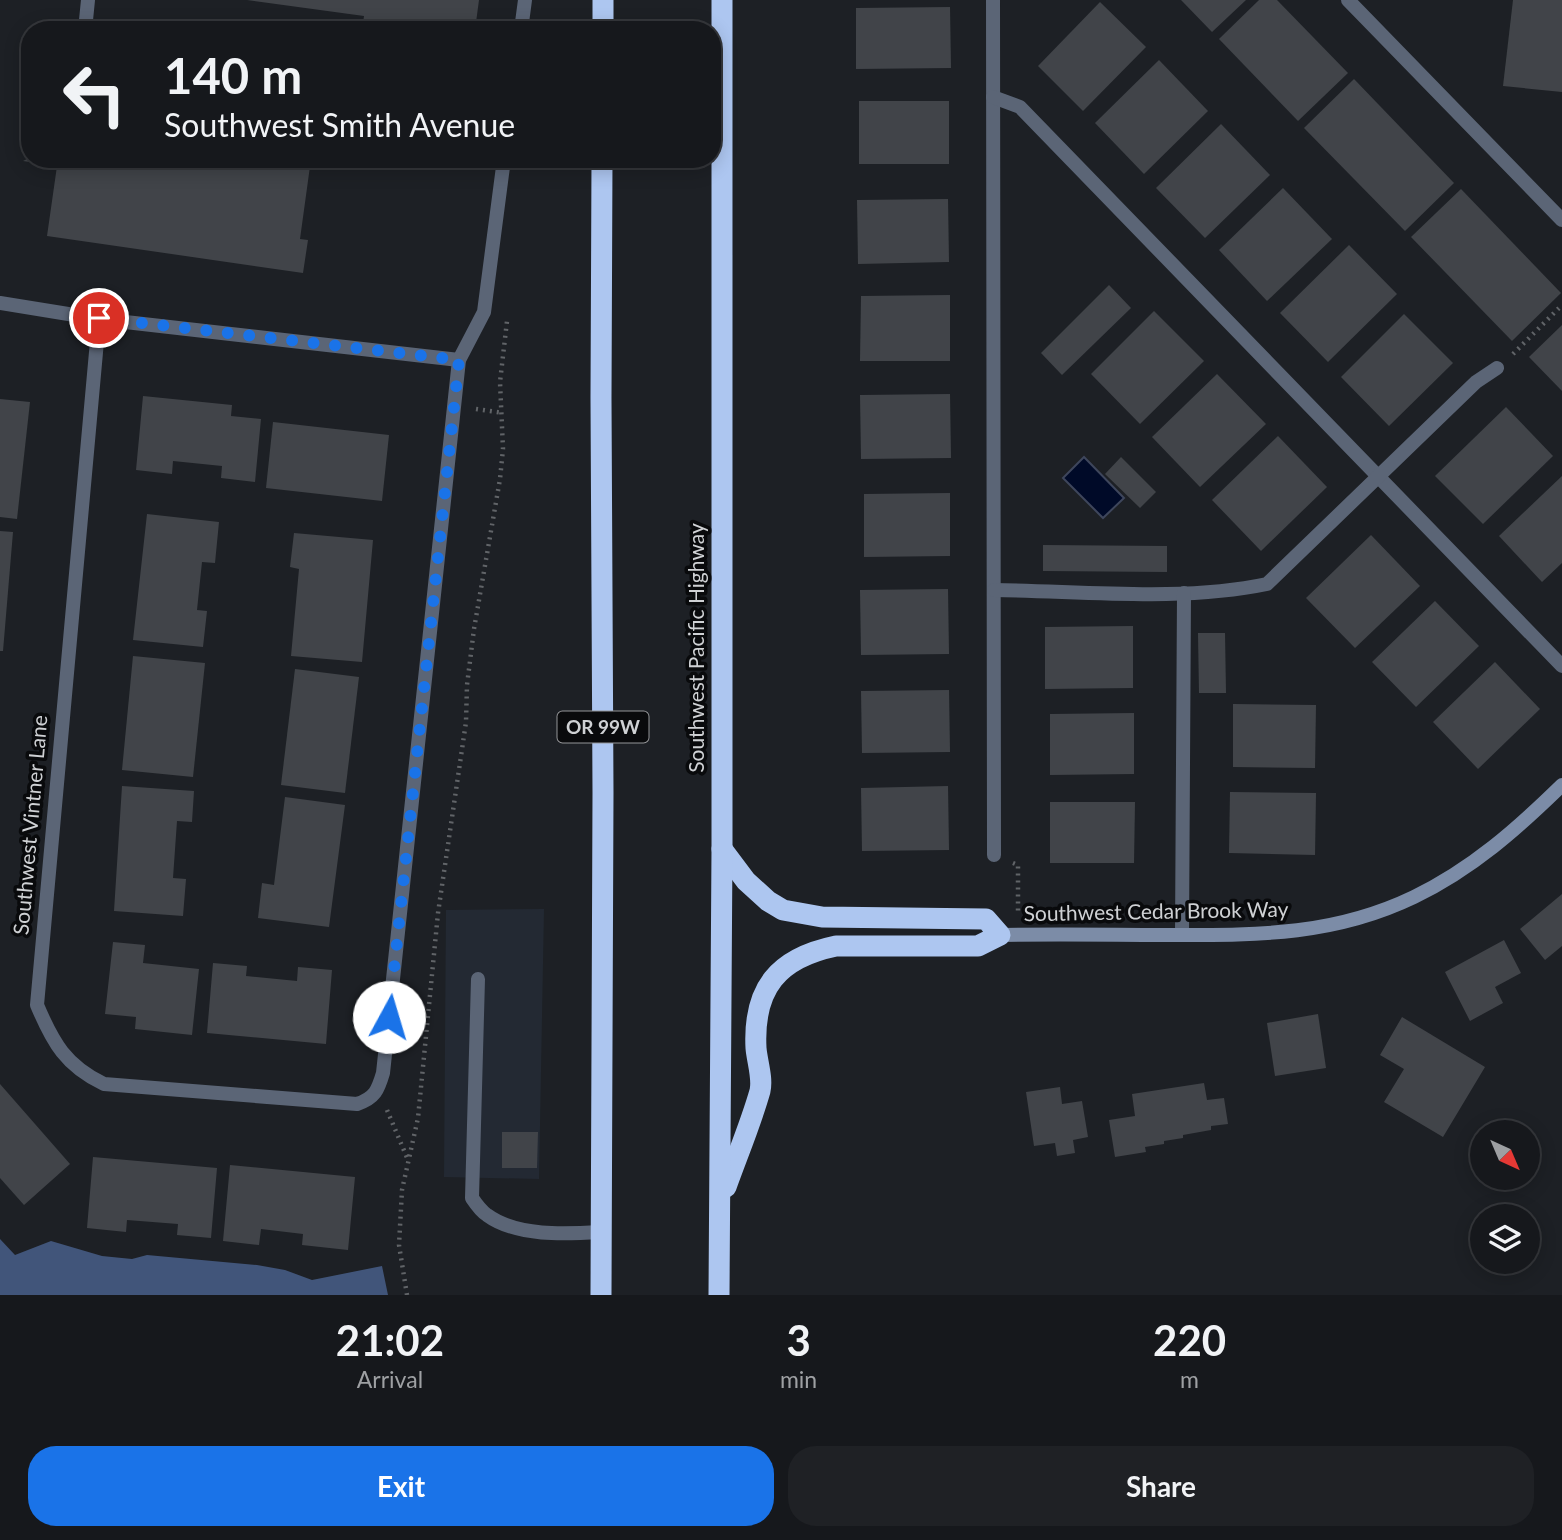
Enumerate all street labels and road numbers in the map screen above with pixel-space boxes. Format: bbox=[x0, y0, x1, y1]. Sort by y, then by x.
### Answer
street label: Southwest Pacific Highway bbox=[683, 523, 708, 773]
road number: OR 99W bbox=[558, 712, 648, 742]
street label: Southwest Vintner Lane bbox=[7, 714, 52, 936]
street label: Southwest Cedar Brook Way bbox=[1023, 896, 1289, 925]

